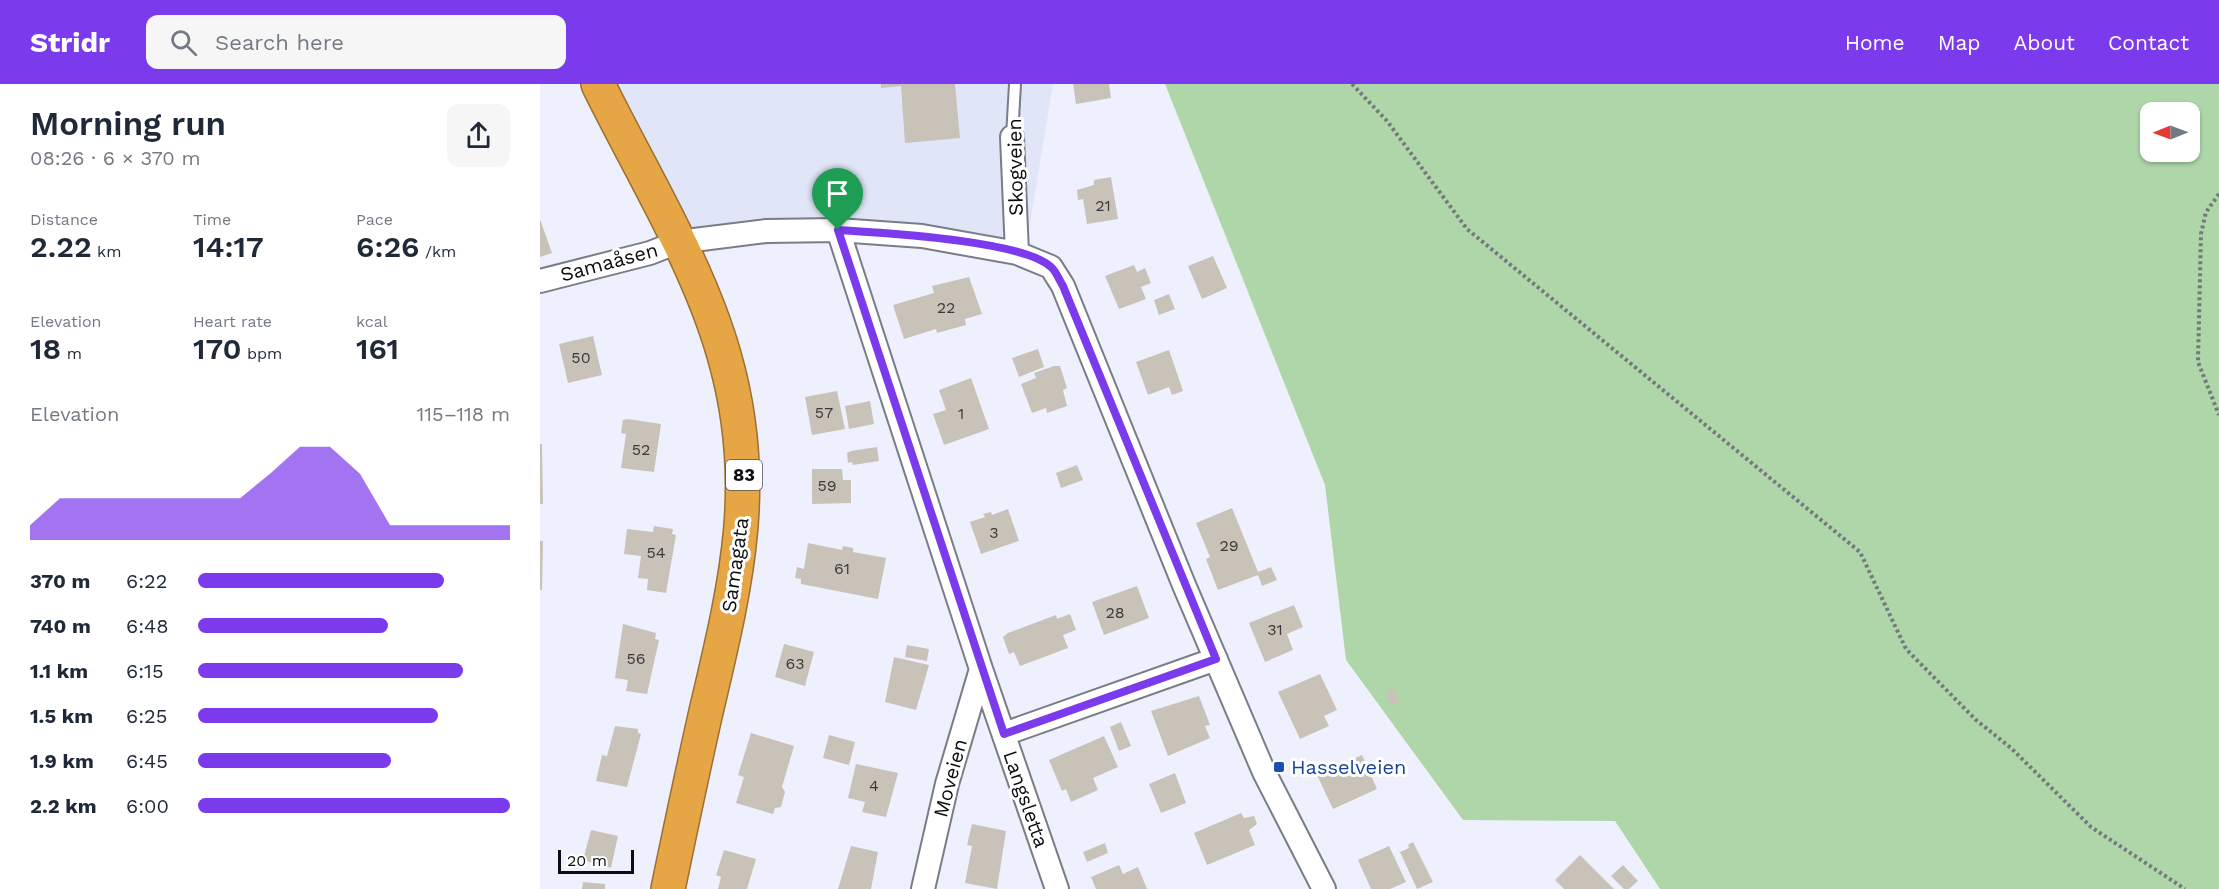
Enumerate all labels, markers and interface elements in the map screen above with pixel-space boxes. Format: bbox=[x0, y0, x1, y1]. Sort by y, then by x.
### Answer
search box bbox=[146, 15, 566, 69]
text: Stridr bbox=[30, 26, 110, 59]
icon: search bbox=[167, 26, 200, 59]
text: Search here bbox=[215, 30, 344, 55]
text: Home bbox=[1845, 30, 1905, 55]
text: Map bbox=[1938, 30, 1981, 55]
text: About bbox=[2014, 30, 2075, 55]
text: Contact bbox=[2108, 30, 2189, 55]
north arrow bbox=[2140, 102, 2200, 162]
map controls bbox=[2140, 102, 2200, 162]
text: Morning run bbox=[30, 104, 226, 143]
button: share bbox=[447, 104, 510, 167]
street label: Skogveien bbox=[1002, 118, 1028, 216]
text: 08:26 · 6 × 370 m bbox=[30, 146, 201, 170]
pin bbox=[812, 168, 863, 230]
icon: arrive bbox=[821, 177, 854, 210]
house number: 21 bbox=[1095, 196, 1111, 215]
text: Distance bbox=[30, 210, 98, 229]
text: Time bbox=[193, 210, 231, 229]
text: Pace bbox=[356, 210, 393, 229]
text: 2.22 bbox=[30, 229, 92, 264]
text: 14:17 bbox=[193, 229, 264, 264]
text: 6:26 bbox=[356, 229, 420, 264]
street label: Samaåsen bbox=[558, 237, 660, 287]
text: km bbox=[92, 242, 121, 261]
text: /km bbox=[420, 242, 456, 261]
house number: 22 bbox=[937, 298, 955, 317]
text: Elevation bbox=[30, 312, 101, 331]
text: Heart rate bbox=[193, 312, 272, 331]
text: kcal bbox=[356, 312, 388, 331]
text: 18 bbox=[30, 331, 61, 366]
text: 170 bbox=[193, 331, 242, 366]
text: 161 bbox=[356, 331, 399, 366]
text: m bbox=[61, 344, 82, 363]
text: bpm bbox=[242, 344, 282, 363]
house number: 50 bbox=[571, 348, 591, 367]
text: Elevation bbox=[30, 402, 119, 426]
text: 115–118 m bbox=[417, 402, 510, 426]
house number: 57 bbox=[815, 403, 833, 422]
house number: 1 bbox=[958, 404, 964, 423]
house number: 52 bbox=[632, 440, 650, 459]
road number: 83 bbox=[726, 460, 762, 490]
house number: 59 bbox=[817, 476, 837, 495]
street label: Samagata bbox=[716, 516, 754, 614]
house number: 3 bbox=[989, 523, 999, 542]
house number: 29 bbox=[1219, 536, 1239, 555]
house number: 54 bbox=[646, 543, 666, 562]
house number: 61 bbox=[834, 559, 850, 578]
text: 370 m bbox=[30, 569, 90, 593]
text: 6:22 bbox=[126, 569, 167, 593]
house number: 28 bbox=[1105, 603, 1125, 622]
text: 740 m bbox=[30, 614, 91, 638]
text: 6:48 bbox=[126, 614, 169, 638]
house number: 31 bbox=[1267, 620, 1283, 639]
house number: 56 bbox=[626, 649, 646, 668]
house number: 63 bbox=[785, 654, 805, 673]
text: 1.1 km bbox=[30, 659, 88, 683]
text: 6:15 bbox=[126, 659, 164, 683]
text: 1.5 km bbox=[30, 704, 93, 728]
text: 6:25 bbox=[126, 704, 167, 728]
street label: Moveien bbox=[928, 736, 972, 820]
street label: Langsletta bbox=[998, 747, 1054, 851]
text: 1.9 km bbox=[30, 749, 94, 773]
text: 6:45 bbox=[126, 749, 168, 773]
place label: Hasselveien bbox=[1291, 755, 1406, 779]
marker: Hasselveien bbox=[1272, 760, 1286, 774]
house number: 4 bbox=[869, 776, 879, 795]
text: 2.2 km bbox=[30, 794, 97, 818]
text: 6:00 bbox=[126, 794, 169, 818]
scale bar bbox=[558, 847, 634, 874]
text: 20 m bbox=[567, 851, 607, 870]

